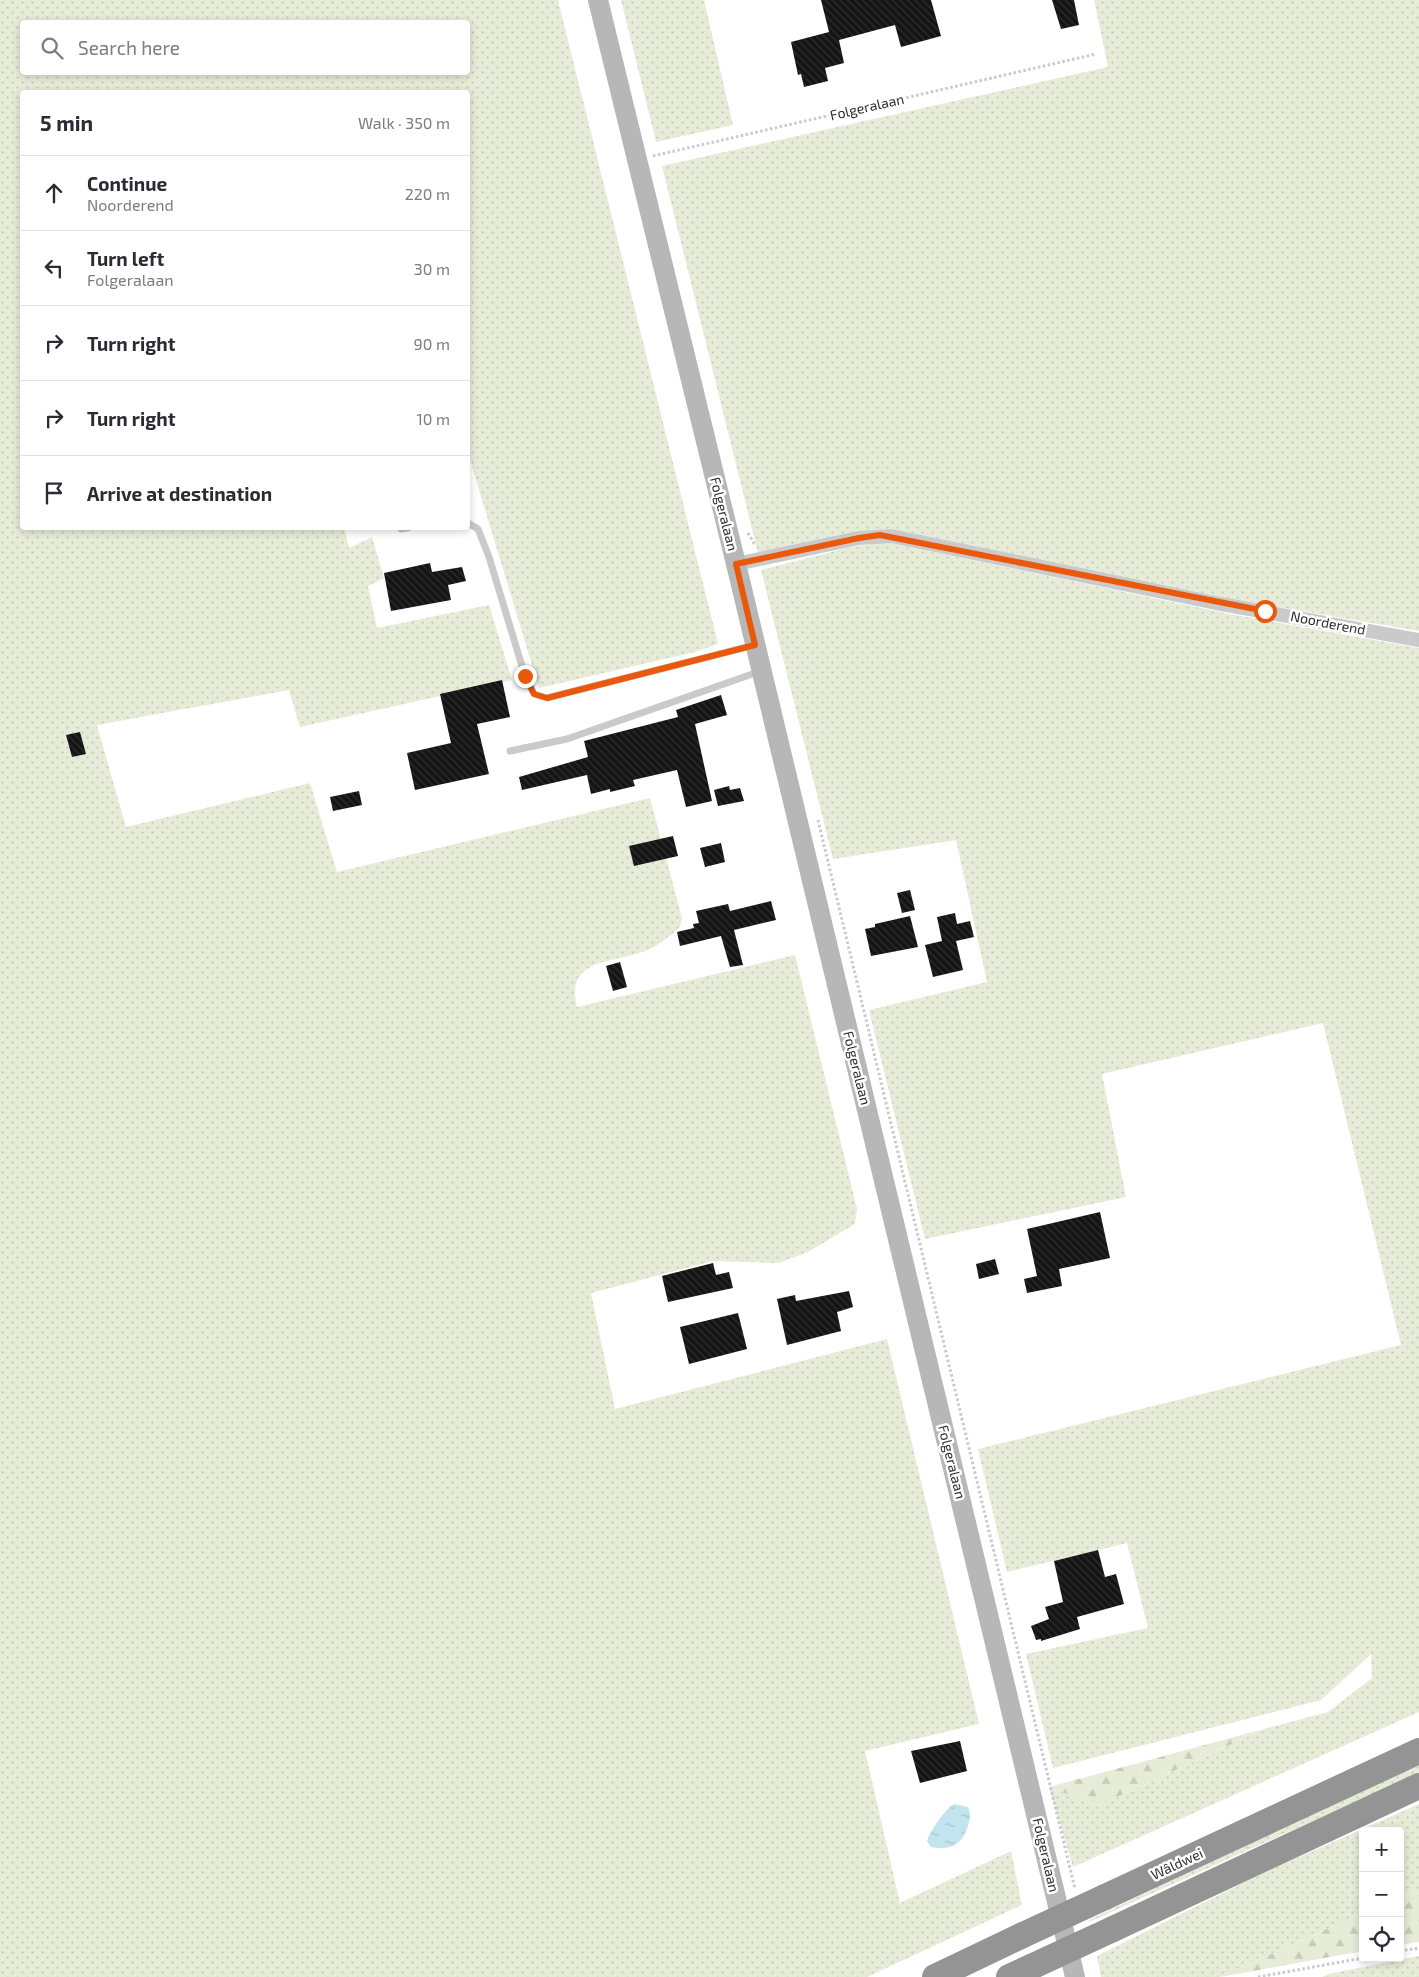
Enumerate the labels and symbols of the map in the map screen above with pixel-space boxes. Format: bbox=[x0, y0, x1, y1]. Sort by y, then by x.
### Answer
street label: Folgeralaan bbox=[828, 90, 906, 123]
street label: Folgeralaan bbox=[707, 475, 742, 553]
route start bbox=[1254, 600, 1277, 623]
street label: Noorderend bbox=[1289, 607, 1367, 638]
route end bbox=[514, 665, 537, 688]
street label: Folgeralaan bbox=[840, 1029, 875, 1107]
street label: Folgeralaan bbox=[935, 1423, 970, 1501]
street label: Folgeralaan bbox=[1030, 1816, 1063, 1894]
street label: Wâldwei bbox=[1148, 1844, 1206, 1883]

